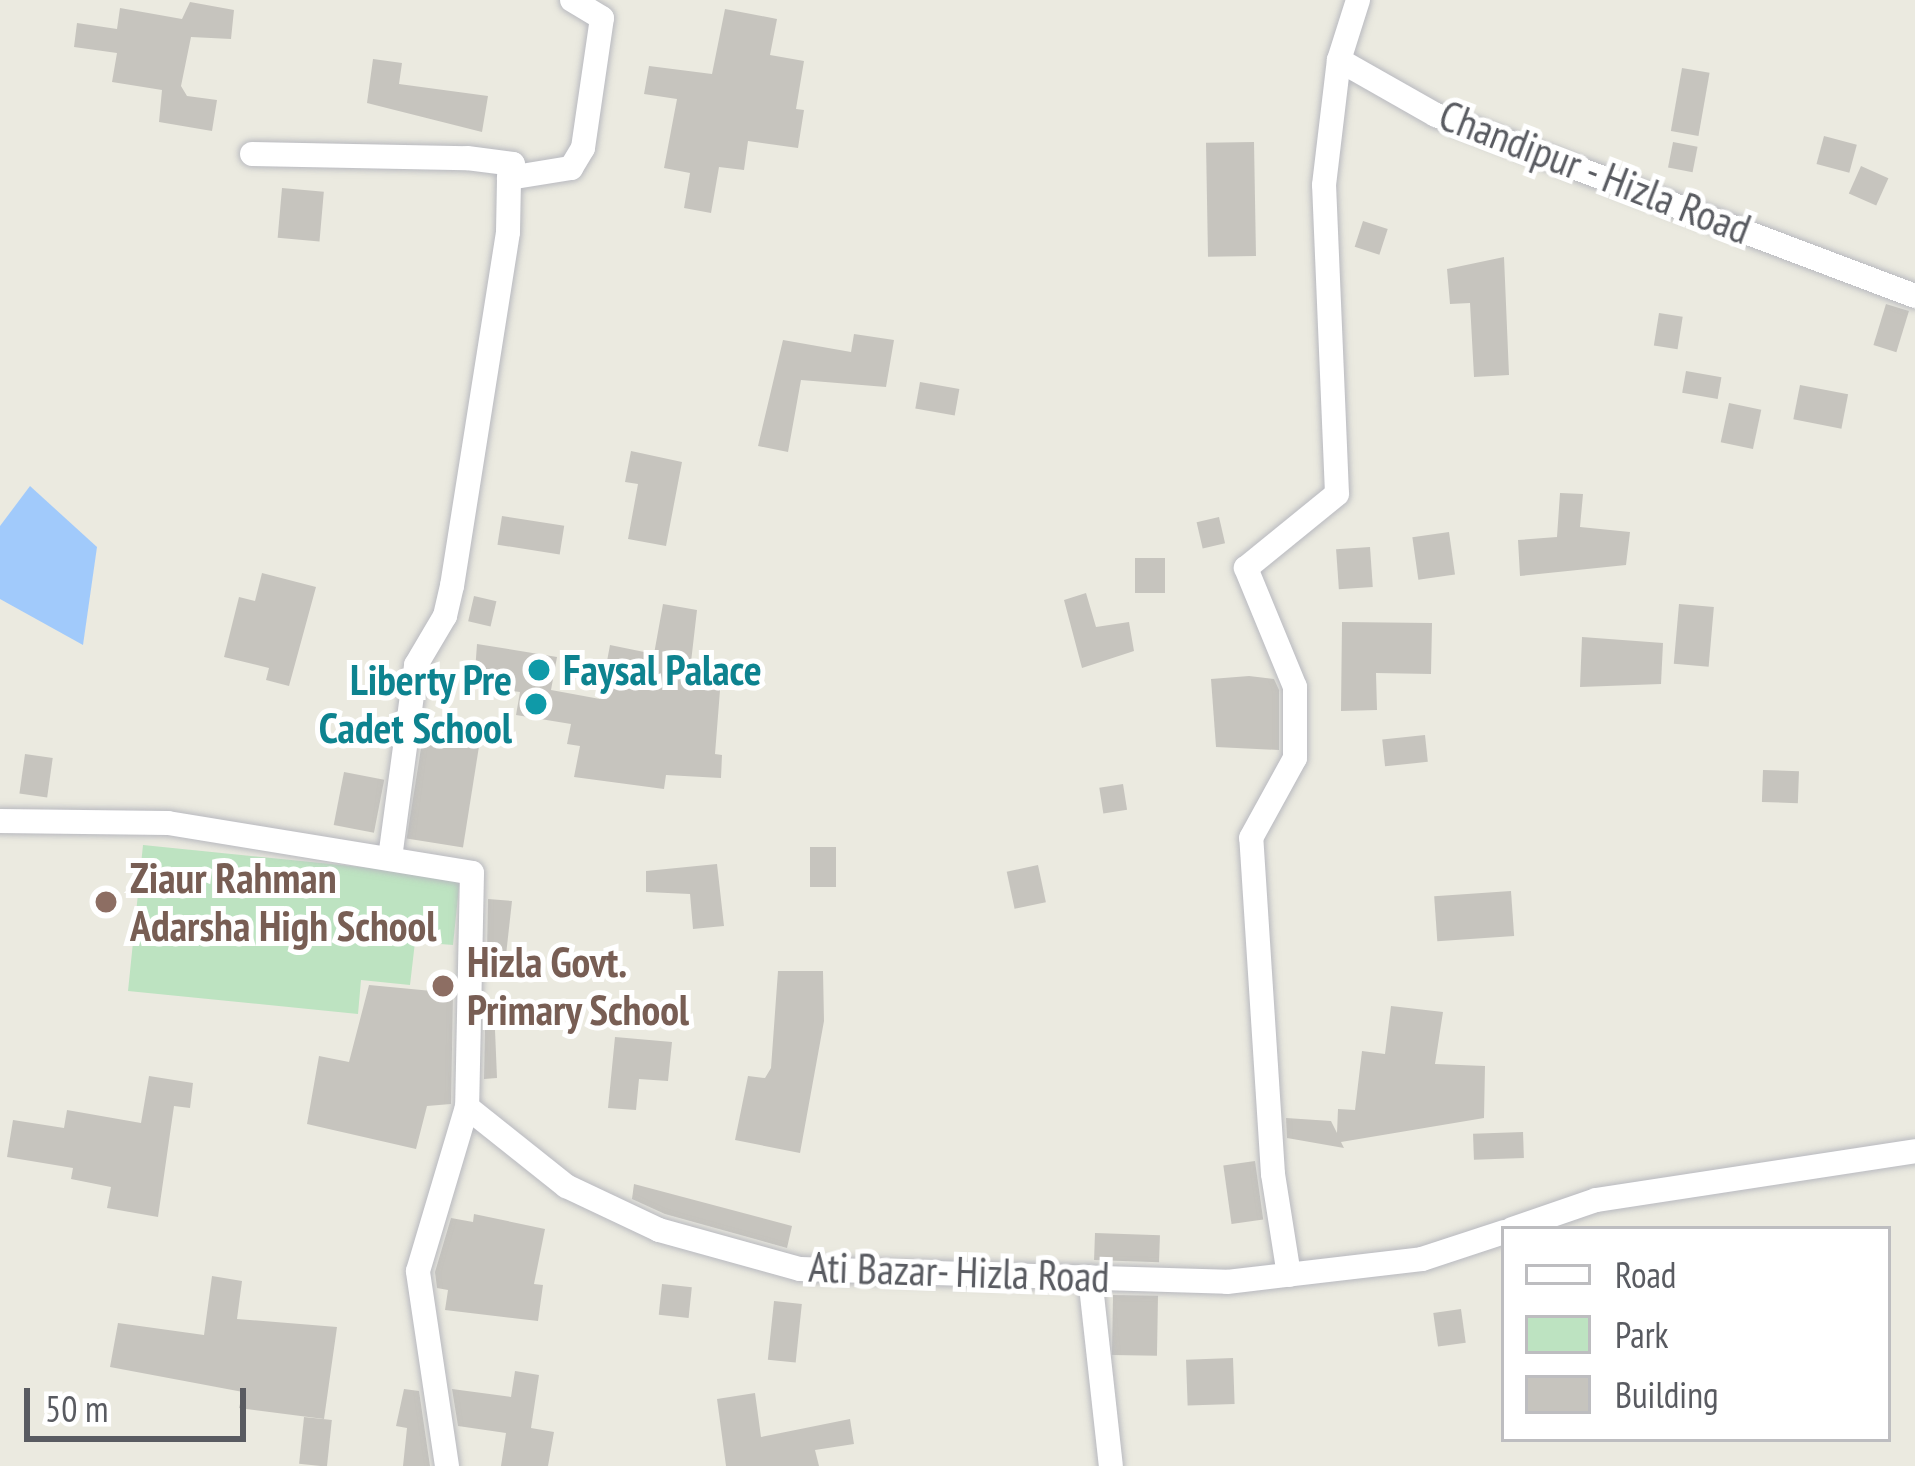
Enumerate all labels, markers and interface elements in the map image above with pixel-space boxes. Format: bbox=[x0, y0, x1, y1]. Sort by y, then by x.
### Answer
street label: Chandipur - Hizla Road bbox=[1431, 89, 1759, 255]
place label: Faysal Palace bbox=[563, 645, 762, 695]
place label: Liberty Pre Cadet School bbox=[319, 655, 512, 754]
marker: Faysal Palace bbox=[526, 657, 552, 683]
marker: Liberty Pre Cadet School bbox=[523, 691, 549, 717]
place label: Ziaur Rahman Adarsha High School bbox=[130, 853, 436, 952]
marker: Ziaur Rahman Adarsha High School bbox=[93, 889, 119, 915]
place label: Hizla Govt. Primary School bbox=[467, 937, 690, 1036]
marker: Hizla Govt. Primary School bbox=[430, 973, 456, 999]
legend bbox=[1501, 1226, 1891, 1442]
street label: Ati Bazar- Hizla Road bbox=[806, 1242, 1112, 1302]
text: Road bbox=[1615, 1251, 1676, 1298]
text: Park bbox=[1615, 1311, 1669, 1358]
scale bar bbox=[30, 1364, 252, 1438]
text: Building bbox=[1615, 1371, 1719, 1418]
text: 50 m bbox=[45, 1385, 108, 1432]

